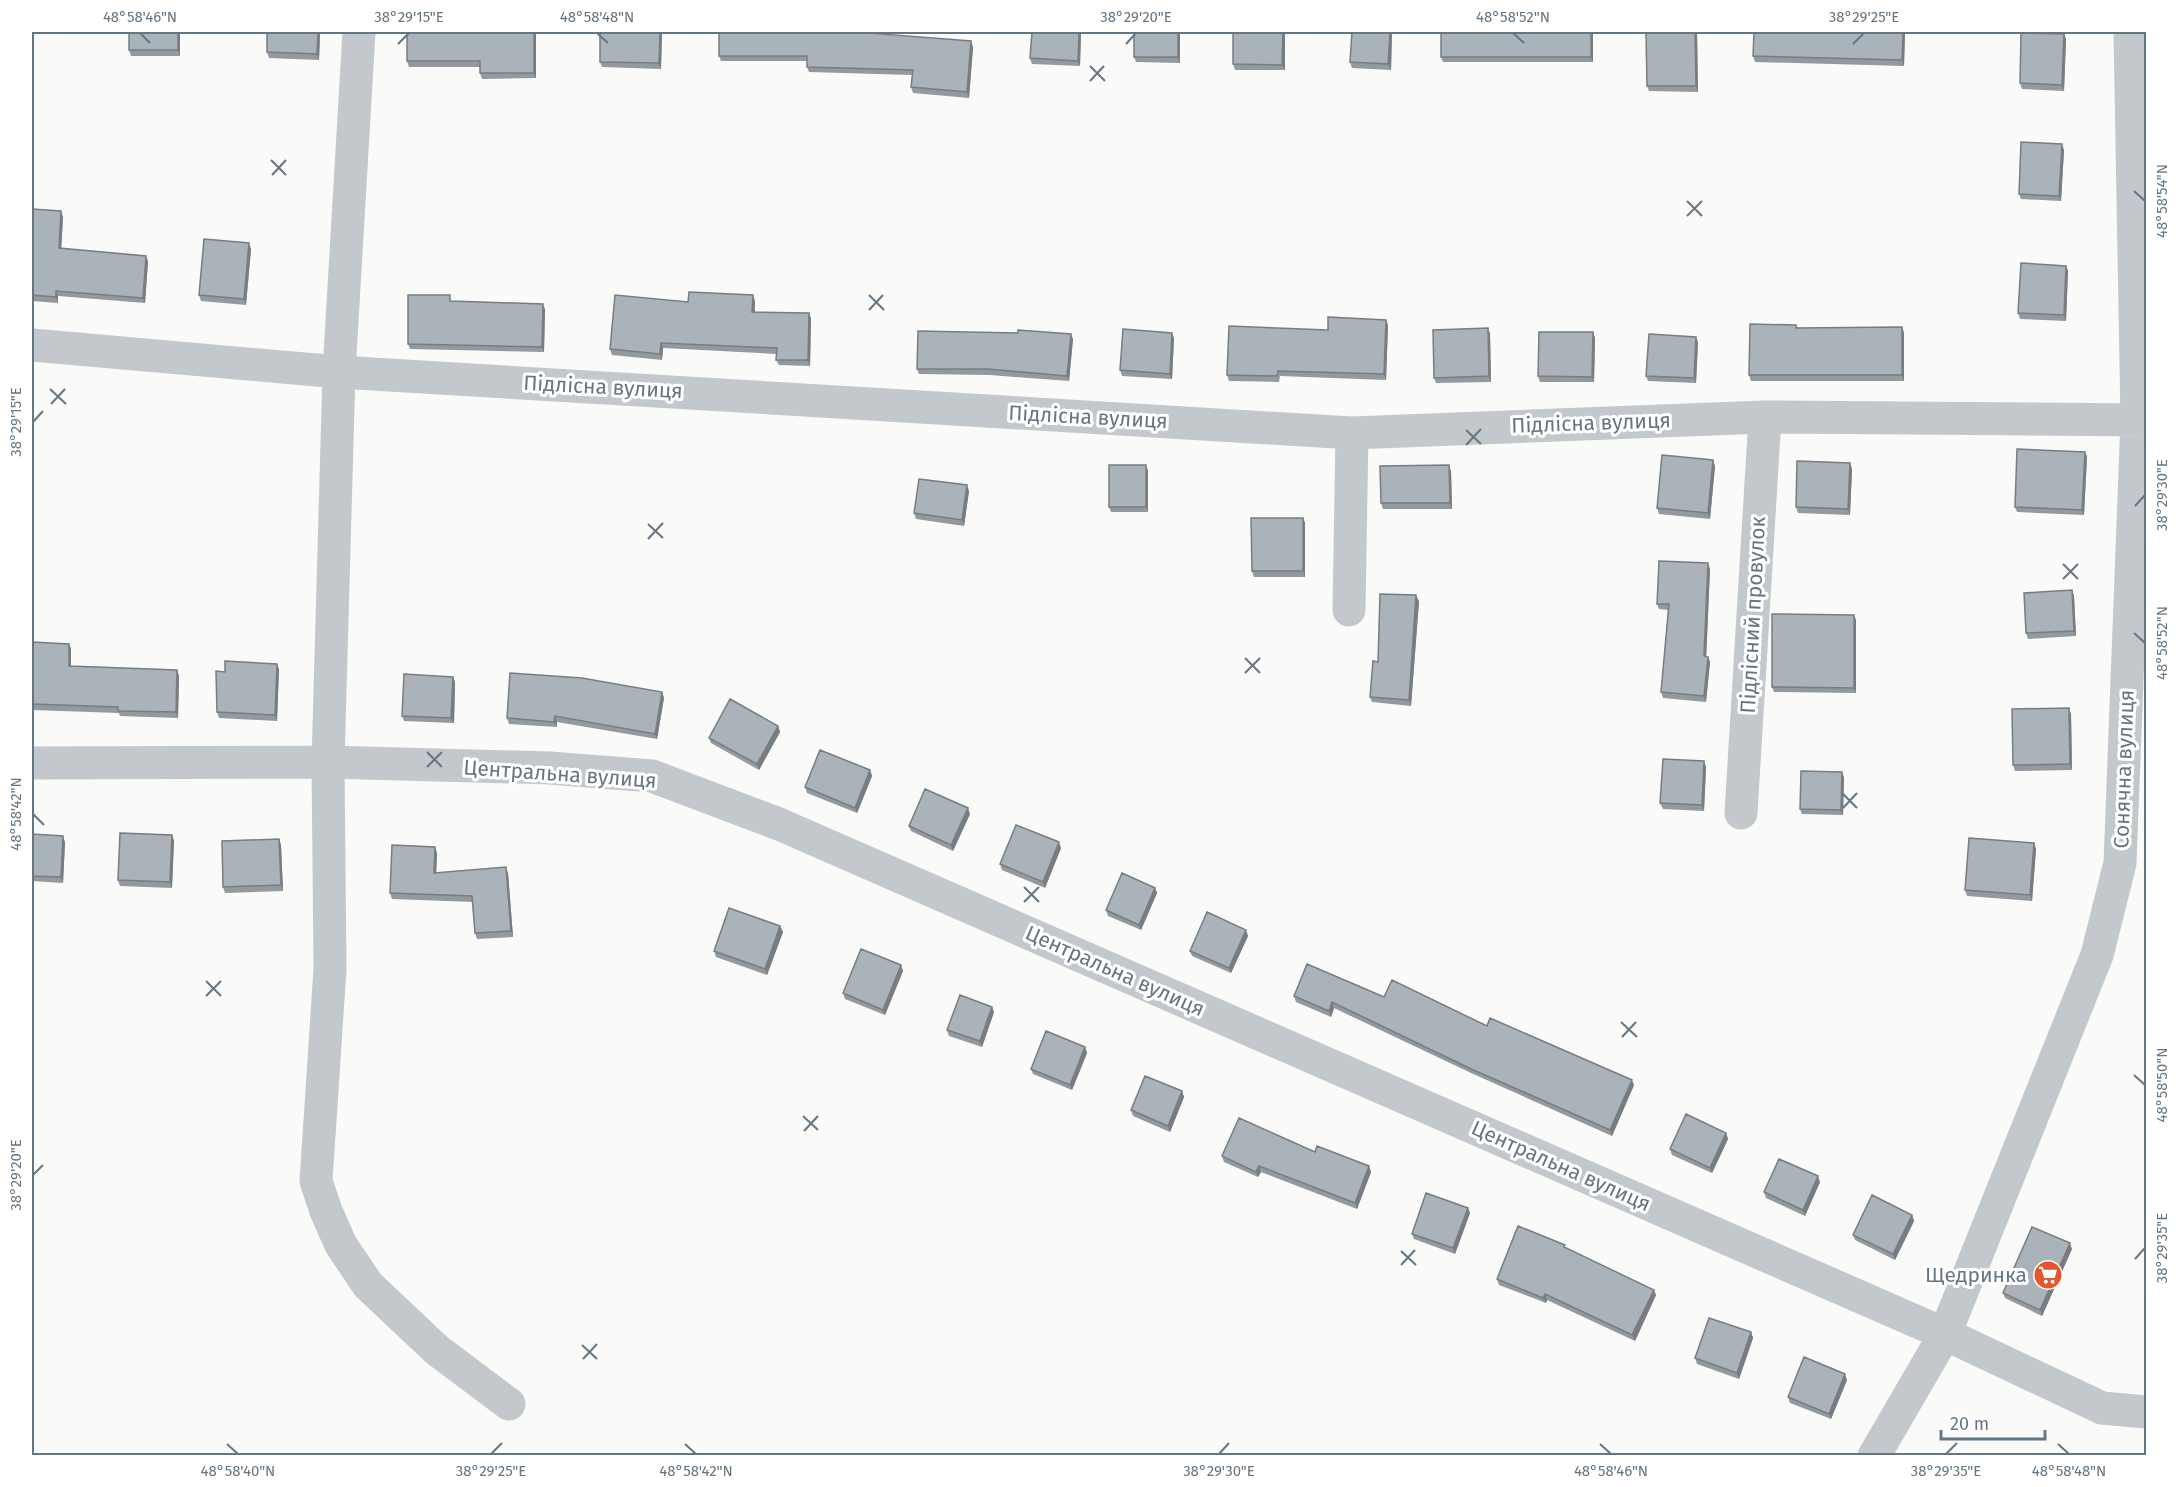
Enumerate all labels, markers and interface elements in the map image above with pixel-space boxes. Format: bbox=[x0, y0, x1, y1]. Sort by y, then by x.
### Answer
text: 48°58'46"N bbox=[103, 8, 177, 26]
text: 38°29'15"E bbox=[374, 8, 444, 26]
text: 48°58'48"N bbox=[560, 8, 634, 26]
text: 38°29'20"E bbox=[1100, 8, 1172, 26]
text: 48°58'52"N bbox=[1476, 8, 1550, 26]
text: 38°29'25"E bbox=[1829, 8, 1899, 26]
text: 48°58'54"N bbox=[2153, 164, 2171, 238]
street label: Підлісна вулиця bbox=[523, 370, 683, 404]
text: 38°29'15"E bbox=[7, 387, 25, 457]
street label: Підлісна вулиця bbox=[1008, 400, 1168, 434]
street label: Підлісна вулиця bbox=[1511, 407, 1671, 439]
text: 38°29'30"E bbox=[2153, 459, 2171, 531]
street label: Підлісний провулок bbox=[1735, 516, 1771, 714]
text: 48°58'52"N bbox=[2153, 606, 2171, 680]
street label: Сонячна вулиця bbox=[2108, 689, 2140, 849]
street label: Центральна вулиця bbox=[463, 754, 657, 794]
text: 48°58'42"N bbox=[7, 777, 25, 851]
street label: Центральна вулиця bbox=[1021, 920, 1209, 1022]
text: 48°58'50"N bbox=[2153, 1048, 2171, 1122]
street label: Центральна вулиця bbox=[1467, 1115, 1655, 1217]
text: 38°29'20"E bbox=[7, 1139, 25, 1211]
text: 38°29'35"E bbox=[2153, 1213, 2171, 1283]
supermarket icon: Щедринка bbox=[2032, 1259, 2064, 1291]
place label: Щедринка bbox=[1925, 1262, 2027, 1288]
scale bar bbox=[1941, 1403, 2044, 1441]
text: 20 m bbox=[1950, 1413, 1989, 1435]
text: 48°58'40"N bbox=[201, 1462, 275, 1480]
text: 38°29'25"E bbox=[456, 1462, 526, 1480]
text: 48°58'42"N bbox=[659, 1462, 733, 1480]
text: 38°29'30"E bbox=[1183, 1462, 1255, 1480]
text: 48°58'46"N bbox=[1574, 1462, 1648, 1480]
text: 38°29'35"E bbox=[1911, 1462, 1981, 1480]
text: 48°58'48"N bbox=[2032, 1462, 2106, 1480]

